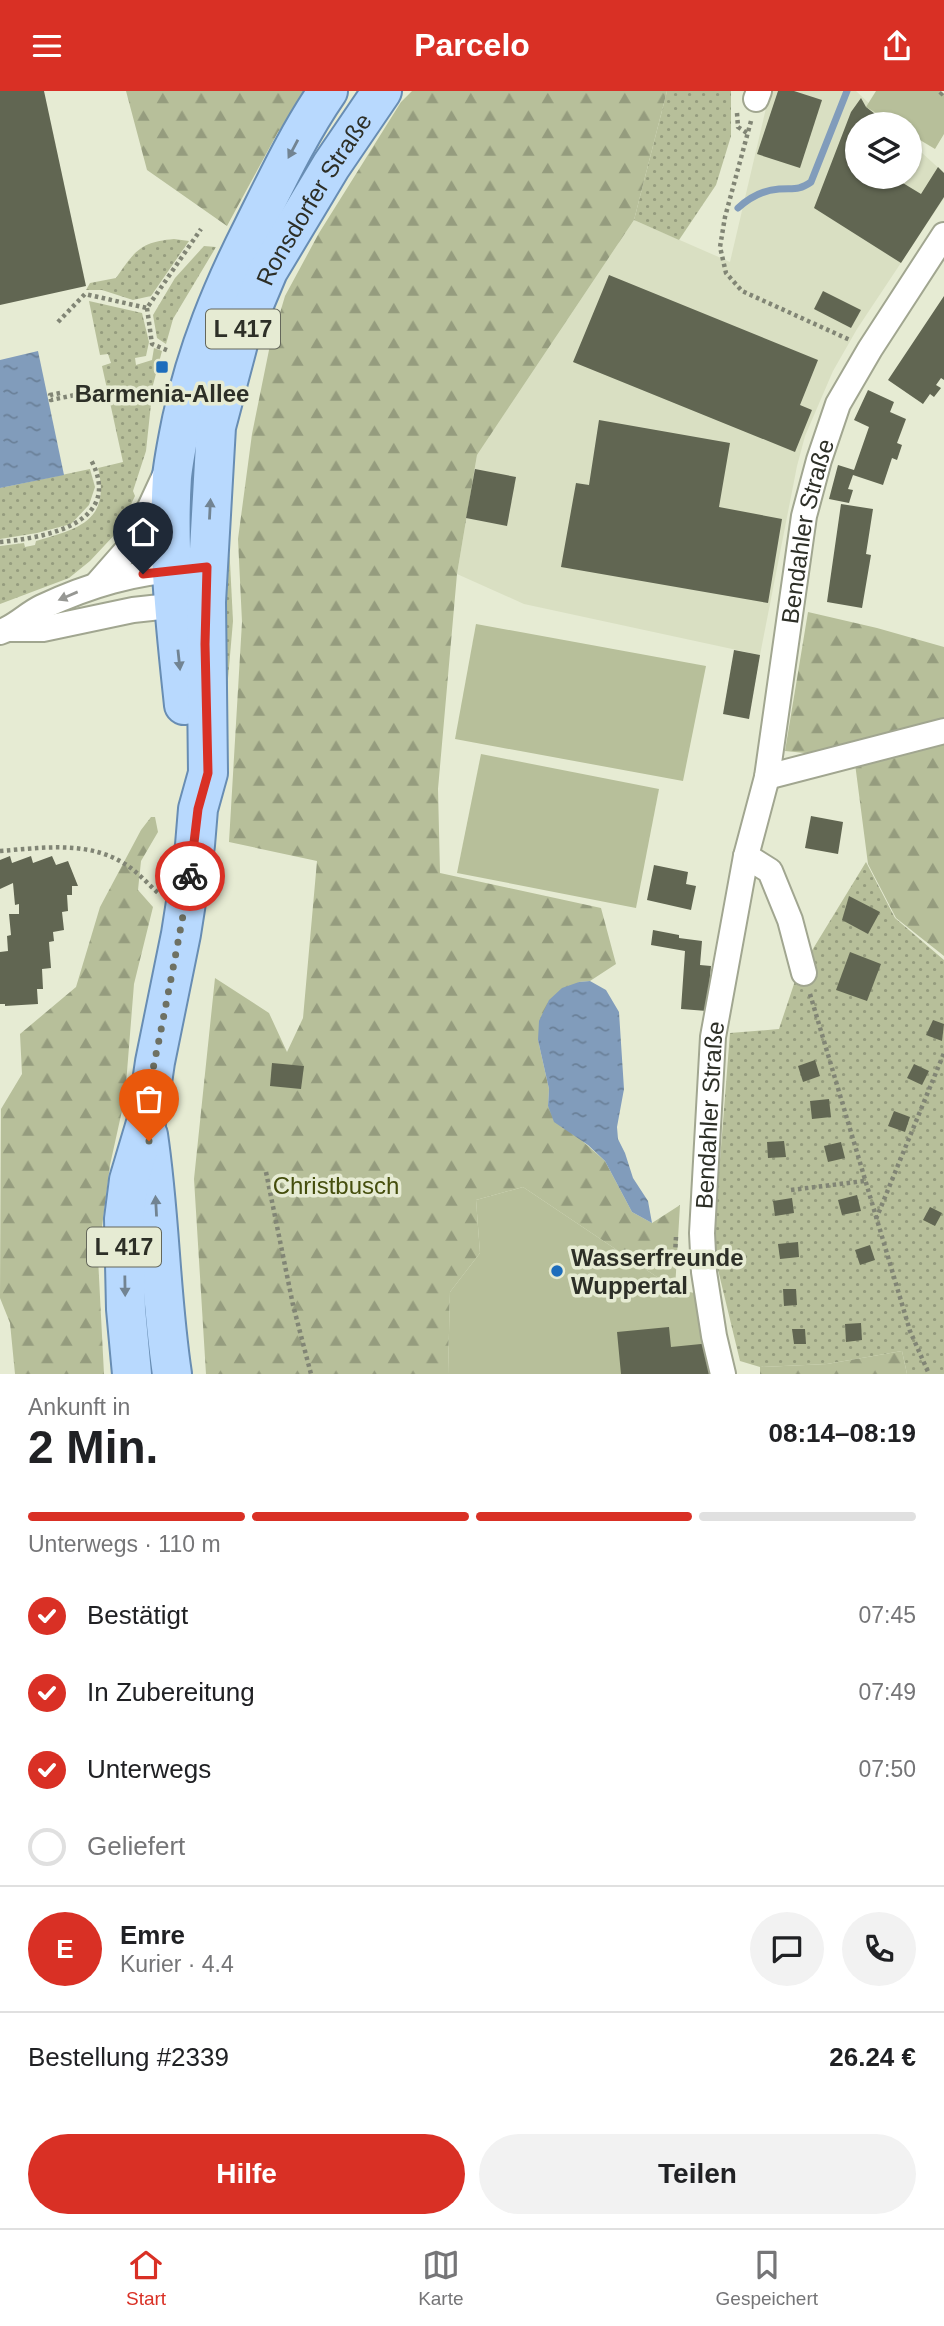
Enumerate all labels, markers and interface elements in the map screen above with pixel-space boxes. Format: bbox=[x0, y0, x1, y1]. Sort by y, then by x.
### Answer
icon: menu bbox=[28, 27, 66, 65]
text: Parcelo bbox=[414, 27, 530, 63]
icon: share bbox=[878, 27, 916, 65]
street label: Ronsdorfer Straße bbox=[250, 108, 377, 289]
map controls bbox=[845, 112, 922, 189]
button: layers bbox=[845, 112, 922, 189]
one-way arrow bbox=[287, 139, 298, 159]
road number: L 417 bbox=[206, 309, 280, 349]
marker: Barmenia-Allee bbox=[154, 359, 170, 375]
place label: Barmenia-Allee bbox=[75, 380, 249, 407]
street label: Bendahler Straße bbox=[775, 435, 839, 625]
one-way arrow bbox=[205, 498, 216, 520]
pin bbox=[113, 502, 173, 574]
icon: home bbox=[124, 513, 162, 551]
one-way arrow bbox=[58, 591, 79, 602]
one-way arrow bbox=[174, 649, 185, 671]
courier bbox=[155, 841, 225, 911]
icon: bike bbox=[171, 857, 209, 895]
street label: Bendahler Straße bbox=[690, 1019, 729, 1210]
pin bbox=[119, 1069, 179, 1141]
icon: bag bbox=[130, 1080, 168, 1118]
park label: Christbusch bbox=[273, 1172, 399, 1199]
one-way arrow bbox=[150, 1195, 161, 1217]
road number: L 417 bbox=[87, 1227, 161, 1267]
place label: Wasserfreunde Wuppertal bbox=[571, 1244, 744, 1299]
marker: Wasserfreunde Wuppertal bbox=[549, 1263, 565, 1279]
one-way arrow bbox=[119, 1275, 131, 1297]
text: Ankunft in bbox=[28, 1394, 130, 1420]
text: 08:14–08:19 bbox=[769, 1418, 916, 1448]
text: 2 Min. bbox=[28, 1421, 158, 1473]
text: Unterwegs · 110 m bbox=[28, 1531, 221, 1557]
icon: check bbox=[28, 1597, 66, 1635]
text: Bestätigt bbox=[87, 1600, 188, 1630]
text: 07:45 bbox=[858, 1602, 916, 1628]
icon: check bbox=[28, 1674, 66, 1712]
text: In Zubereitung bbox=[87, 1677, 255, 1707]
text: 07:49 bbox=[858, 1679, 916, 1705]
icon: check bbox=[28, 1751, 66, 1789]
text: Unterwegs bbox=[87, 1754, 211, 1784]
text: 07:50 bbox=[858, 1756, 916, 1782]
text: Geliefert bbox=[87, 1831, 185, 1861]
button: chat bbox=[750, 1912, 824, 1986]
button: phone bbox=[842, 1912, 916, 1986]
text: Emre bbox=[120, 1920, 185, 1950]
text: E bbox=[56, 1934, 74, 1964]
text: Kurier · 4.4 bbox=[120, 1951, 234, 1977]
text: Bestellung #2339 bbox=[28, 2042, 229, 2072]
text: 26.24 € bbox=[829, 2042, 916, 2072]
button: Hilfe bbox=[28, 2134, 465, 2214]
button: Teilen bbox=[479, 2134, 916, 2214]
tab: Start bbox=[126, 2246, 166, 2310]
tab: Karte bbox=[418, 2246, 464, 2310]
tab: Gespeichert bbox=[716, 2246, 818, 2310]

